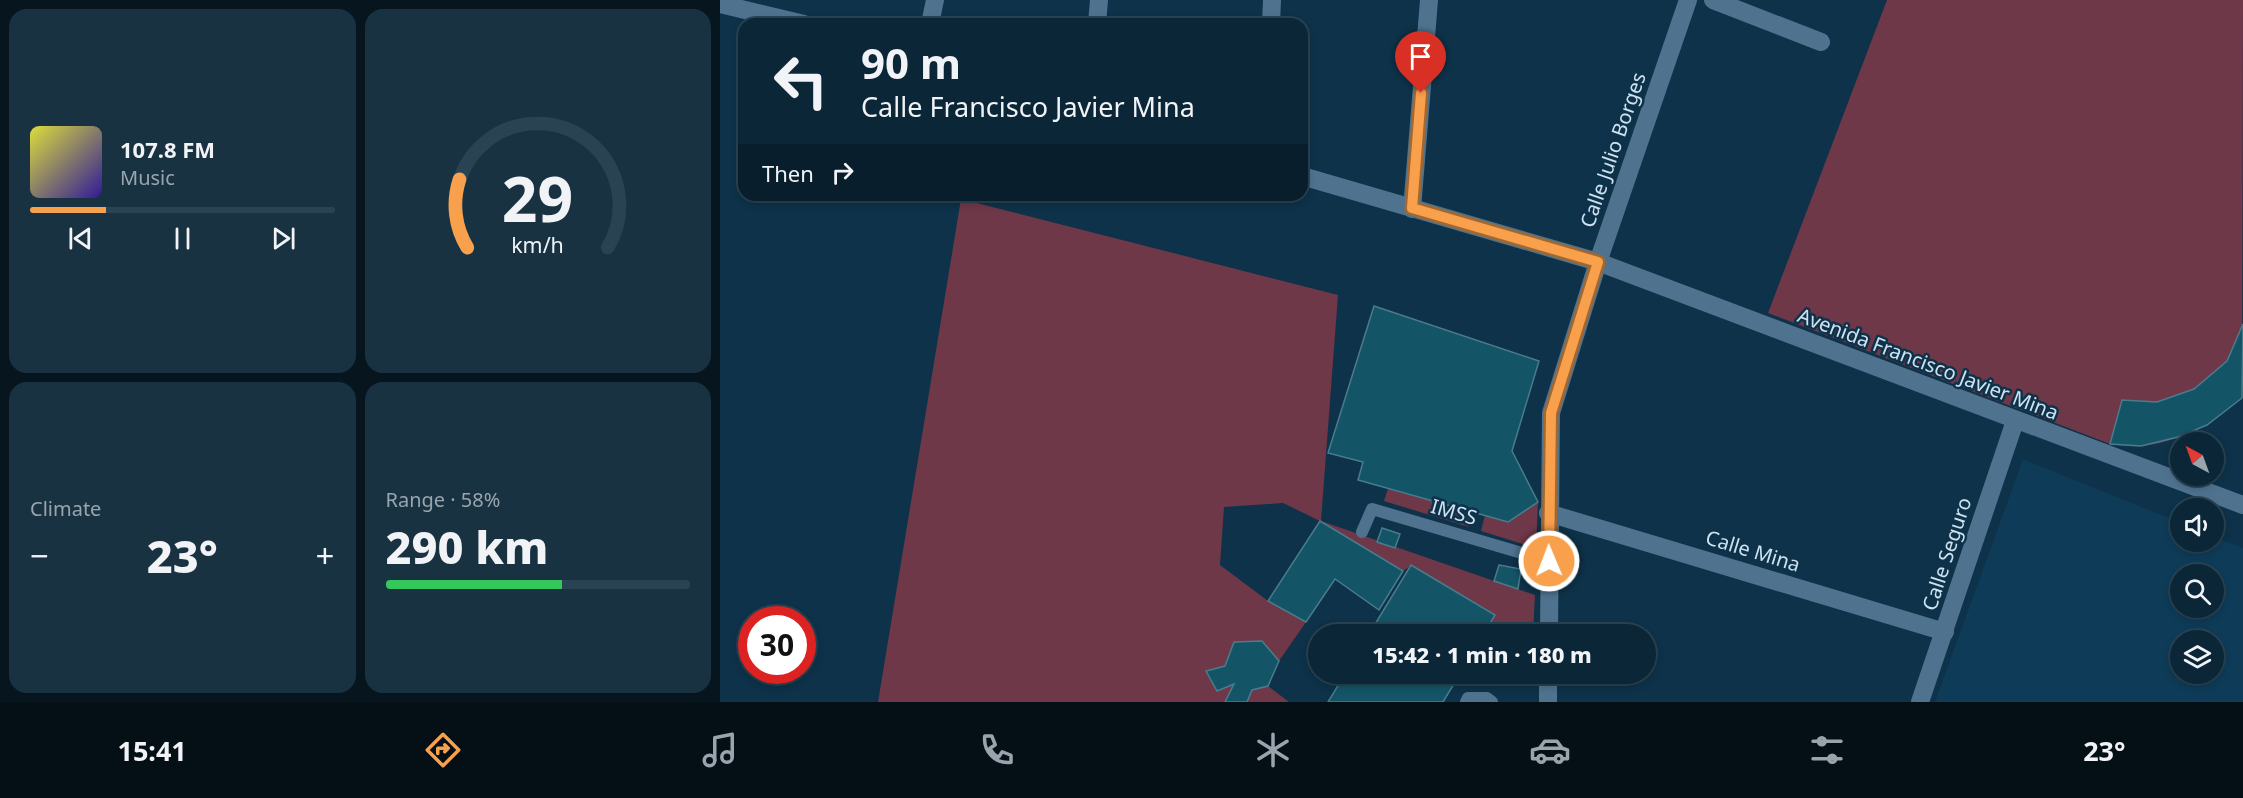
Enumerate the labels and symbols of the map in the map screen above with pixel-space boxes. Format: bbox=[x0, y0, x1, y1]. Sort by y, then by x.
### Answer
pin bbox=[1395, 31, 1446, 93]
street label: Calle Julio Borges bbox=[1573, 69, 1652, 231]
street label: Avenida Francisco Javier Mina bbox=[1794, 301, 2062, 426]
north arrow bbox=[2170, 432, 2224, 486]
street label: IMSS bbox=[1428, 492, 1480, 531]
street label: Calle Seguro bbox=[1916, 494, 1978, 614]
street label: Calle Mina bbox=[1703, 523, 1804, 578]
position arrow bbox=[1517, 529, 1581, 593]
speed limit sign: 30 bbox=[738, 606, 816, 684]

